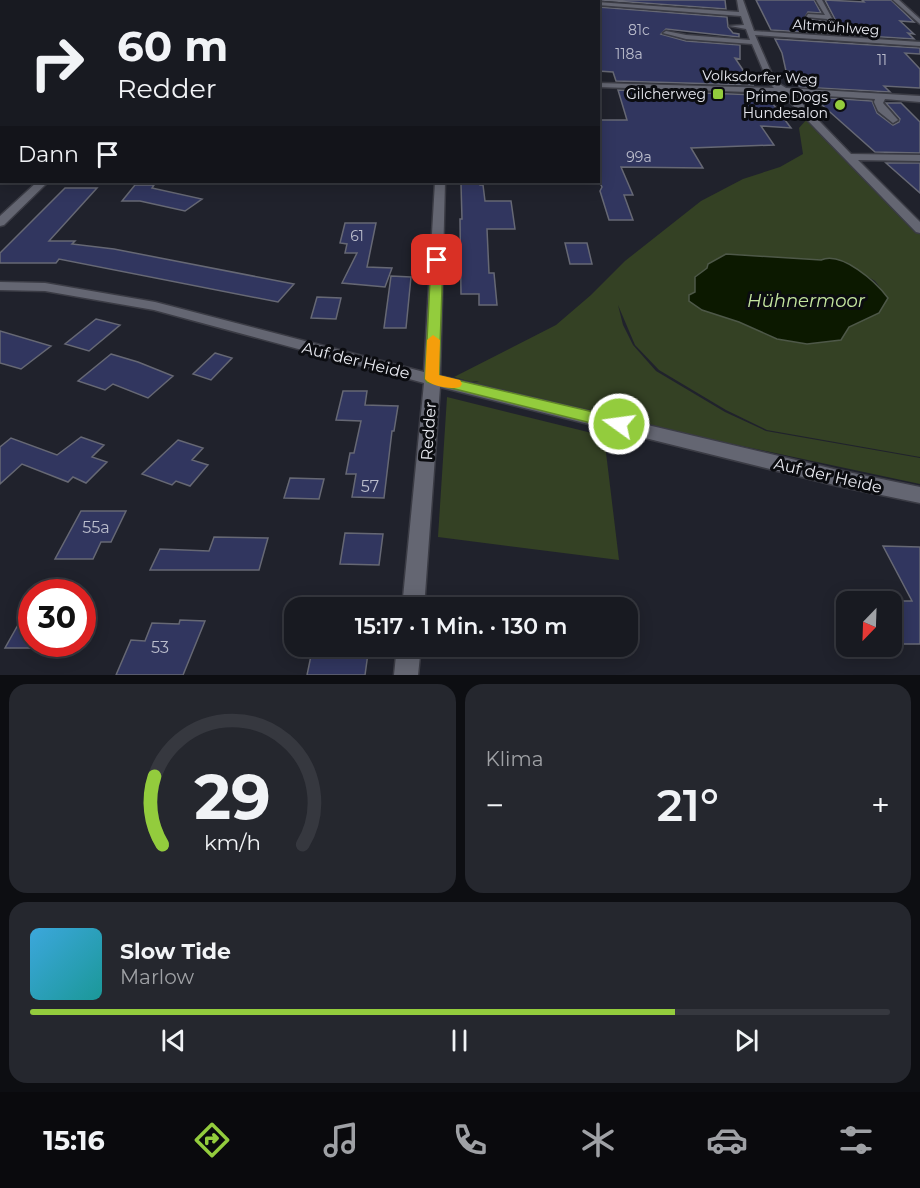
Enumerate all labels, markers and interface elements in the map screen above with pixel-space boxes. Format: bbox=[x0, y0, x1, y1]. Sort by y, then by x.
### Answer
street label: Altmühlweg bbox=[792, 15, 880, 39]
text: 60 m bbox=[117, 20, 228, 72]
house number: 81c bbox=[628, 21, 650, 39]
icon: right bbox=[18, 24, 96, 102]
house number: 118a bbox=[615, 45, 643, 63]
house number: 11 bbox=[877, 51, 887, 69]
street label: Volksdorfer Weg bbox=[702, 66, 818, 88]
text: Redder bbox=[117, 72, 217, 105]
place label: Gilcherweg bbox=[626, 85, 706, 103]
marker: Gilcherweg bbox=[711, 87, 725, 101]
place label: Prime Dogs Hundesalon bbox=[743, 88, 828, 122]
marker: Prime Dogs Hundesalon bbox=[833, 98, 847, 112]
icon: arrive bbox=[91, 138, 124, 171]
text: Dann bbox=[18, 141, 79, 168]
house number: 99a bbox=[626, 148, 652, 166]
house number: 61 bbox=[350, 227, 364, 245]
pin bbox=[411, 234, 462, 285]
icon: arrive bbox=[420, 243, 453, 276]
water label: Hühnermoor bbox=[747, 290, 866, 312]
street label: Auf der Heide bbox=[300, 338, 412, 383]
position arrow bbox=[587, 392, 651, 456]
street label: Redder bbox=[417, 401, 440, 461]
street label: Auf der Heide bbox=[772, 454, 884, 497]
house number: 57 bbox=[361, 477, 379, 496]
house number: 55a bbox=[82, 518, 110, 537]
speed limit sign: 30 bbox=[18, 579, 96, 657]
north arrow bbox=[836, 591, 902, 657]
map controls bbox=[836, 591, 902, 657]
text: 15:17 · 1 Min. · 130 m bbox=[355, 613, 567, 640]
house number: 53 bbox=[151, 638, 169, 657]
text: Klima bbox=[486, 747, 544, 771]
text: 29 bbox=[194, 759, 271, 835]
text: 21° bbox=[657, 777, 719, 832]
text: − bbox=[486, 785, 504, 825]
text: + bbox=[871, 785, 890, 825]
text: km/h bbox=[204, 830, 261, 856]
text: Slow Tide bbox=[120, 938, 231, 965]
text: Marlow bbox=[120, 965, 194, 989]
icon: previous bbox=[157, 1024, 190, 1057]
icon: pause bbox=[443, 1024, 476, 1057]
icon: next bbox=[730, 1024, 763, 1057]
icon: directions bbox=[191, 1119, 233, 1161]
icon: music bbox=[320, 1119, 362, 1161]
icon: phone bbox=[449, 1119, 491, 1161]
icon: climate bbox=[577, 1119, 619, 1161]
icon: car bbox=[706, 1119, 748, 1161]
icon: filters bbox=[835, 1119, 877, 1161]
text: 15:16 bbox=[43, 1124, 105, 1157]

